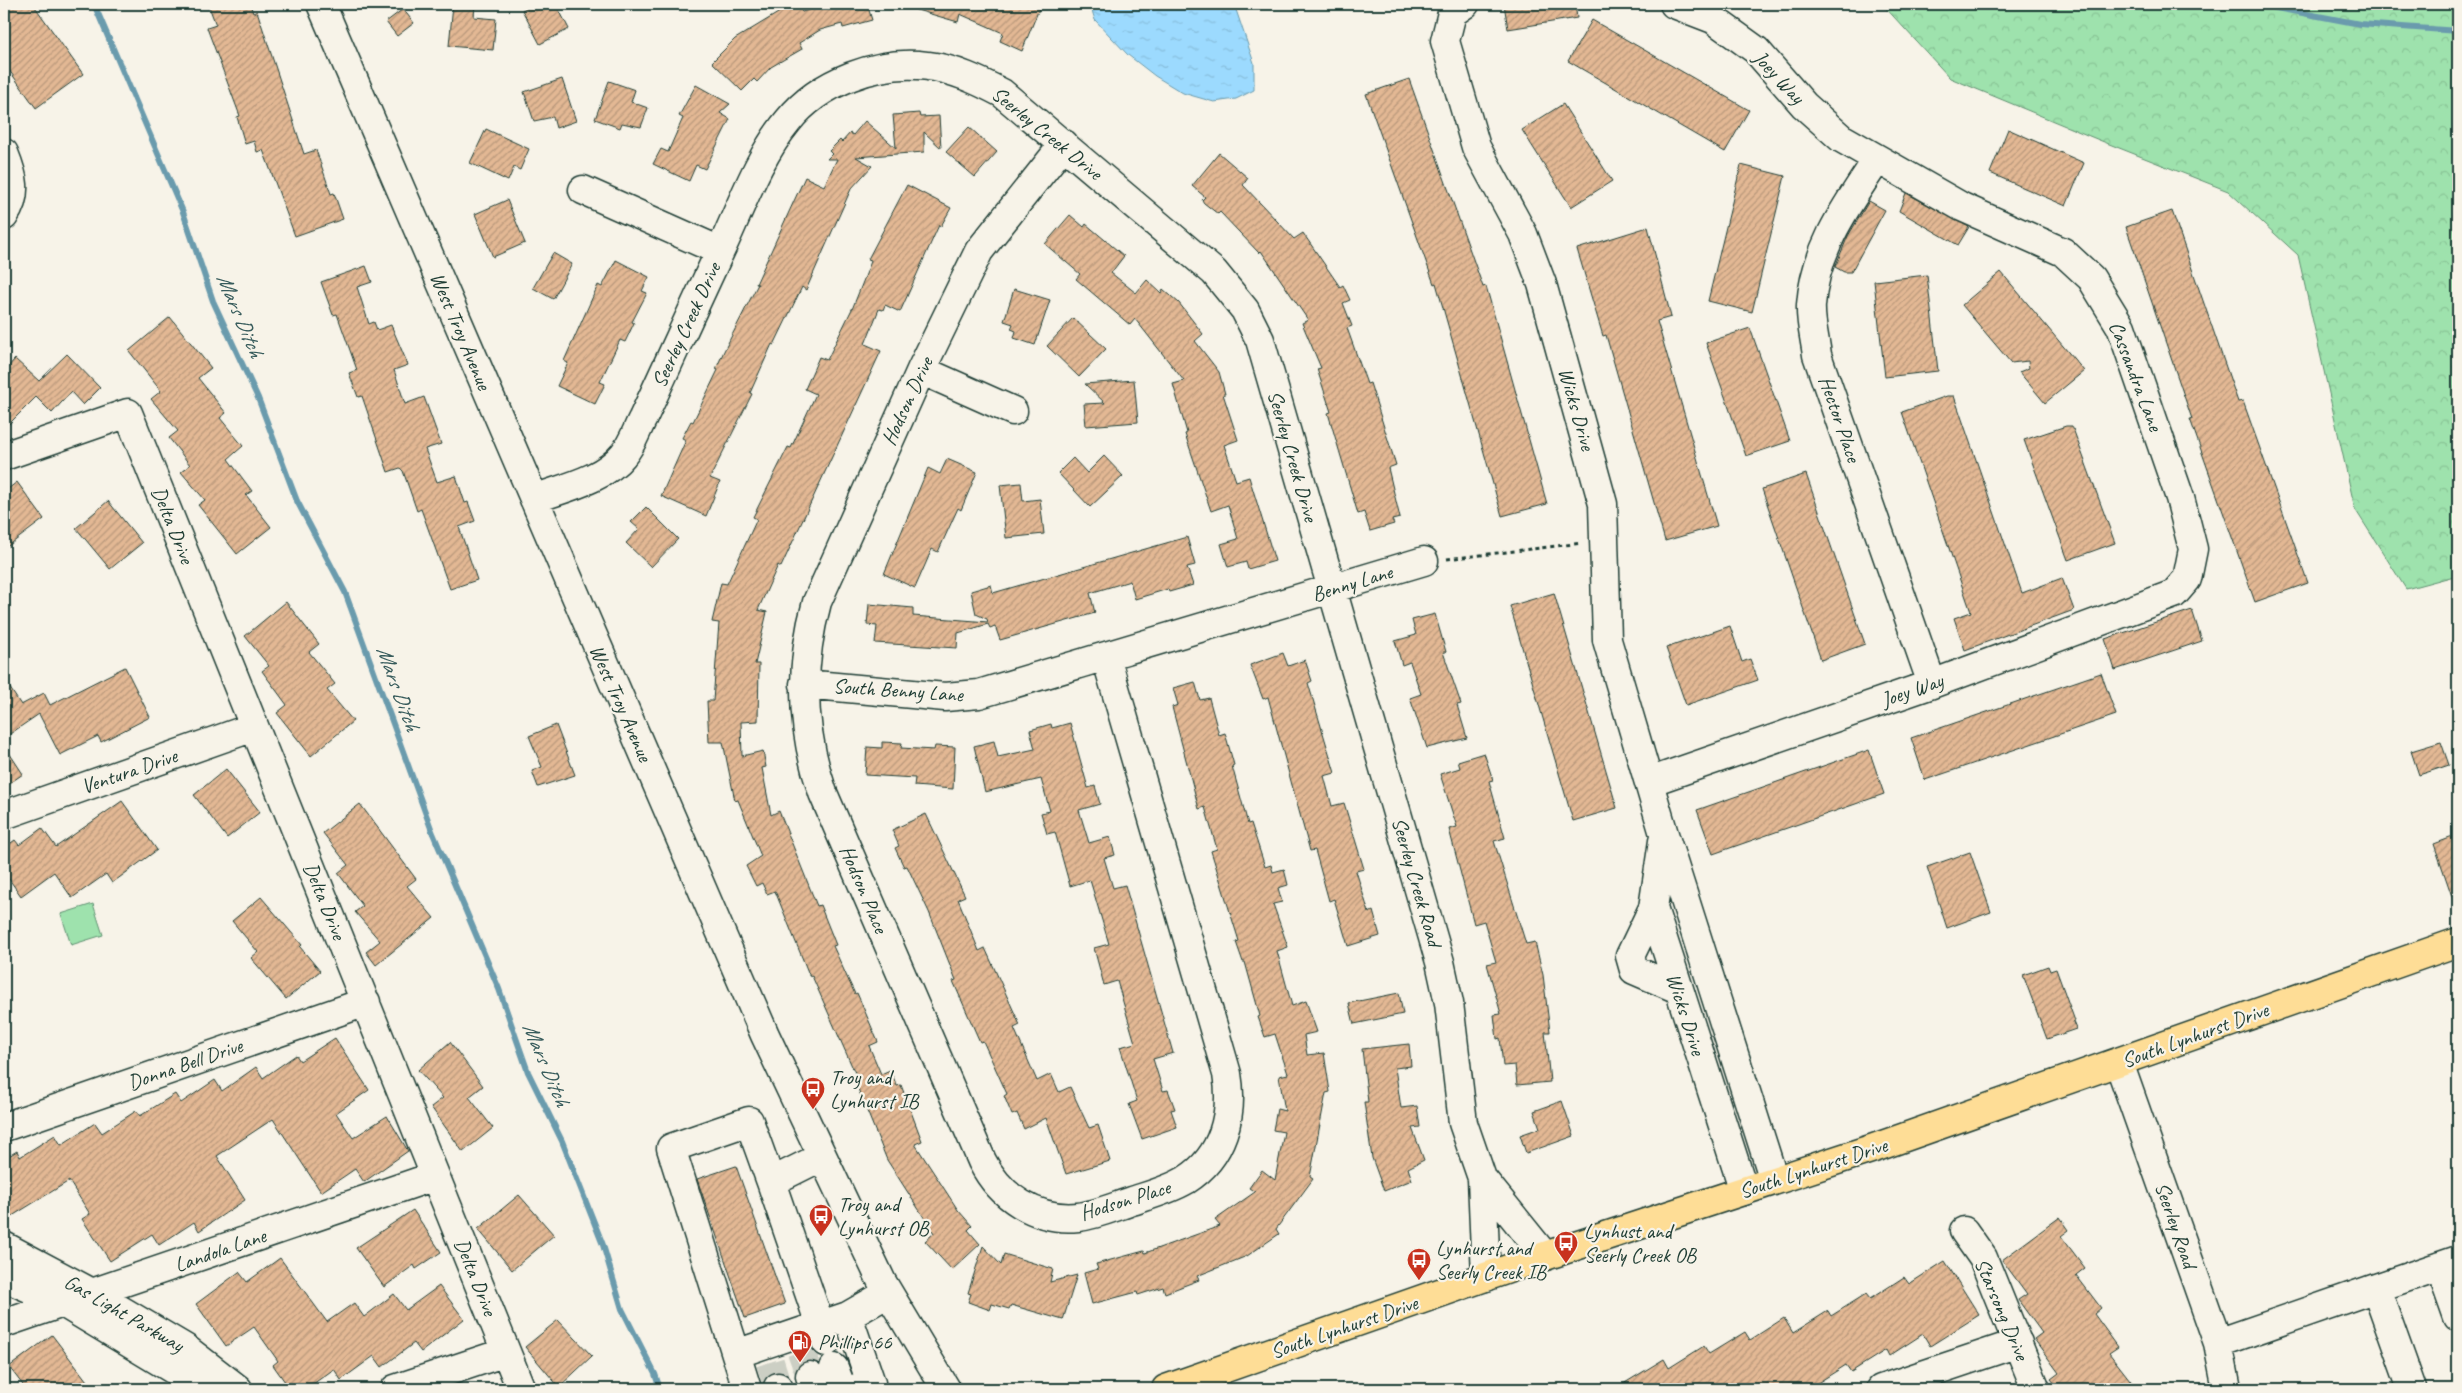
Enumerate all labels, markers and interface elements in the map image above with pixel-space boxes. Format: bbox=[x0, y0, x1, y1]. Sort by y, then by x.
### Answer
street label: Joey Way bbox=[1747, 44, 1811, 110]
street label: Seerley Creek Drive bbox=[986, 80, 1109, 187]
street label: Seerley Creek Drive bbox=[646, 256, 727, 392]
street label: West Troy Avenue bbox=[425, 268, 498, 395]
water label: Mars Ditch bbox=[210, 269, 271, 363]
street label: Cassandra Lane bbox=[2103, 318, 2169, 436]
street label: Hodson Drive bbox=[875, 351, 940, 449]
street label: Wicks Drive bbox=[1553, 365, 1601, 454]
street label: Hector Place bbox=[1813, 372, 1868, 468]
street label: Seerley Creek Drive bbox=[1262, 388, 1325, 526]
street label: Delta Drive bbox=[146, 483, 201, 569]
street label: Benny Lane bbox=[1309, 558, 1396, 607]
street label: West Troy Avenue bbox=[584, 641, 659, 766]
water label: Mars Ditch bbox=[370, 642, 427, 736]
street label: Joey Way bbox=[1877, 667, 1948, 713]
street label: South Benny Lane bbox=[832, 673, 965, 708]
street label: Ventura Drive bbox=[78, 742, 181, 800]
street label: Seerley Creek Road bbox=[1386, 815, 1449, 952]
street label: Hodson Place bbox=[834, 841, 895, 939]
street label: Delta Drive bbox=[298, 859, 353, 945]
street label: Wicks Drive bbox=[1661, 970, 1712, 1059]
street label: South Lynhurst Drive bbox=[2118, 996, 2273, 1074]
water label: Mars Ditch bbox=[516, 1018, 577, 1112]
street label: Donna Bell Drive bbox=[124, 1032, 247, 1096]
place label: Troy and Lynhurst IB bbox=[830, 1064, 921, 1114]
bus stop icon: Troy and Lynhurst IB bbox=[800, 1076, 826, 1110]
street label: South Lynhurst Drive bbox=[1736, 1131, 1891, 1204]
street label: Hodson Place bbox=[1077, 1173, 1175, 1226]
street label: Seerley Road bbox=[2149, 1179, 2204, 1275]
place label: Troy and Lynhurst OB bbox=[838, 1191, 931, 1241]
bus stop icon: Troy and Lynhurst OB bbox=[808, 1203, 834, 1237]
place label: Lynhust and Seerly Creek OB bbox=[1584, 1218, 1698, 1268]
street label: Landola Lane bbox=[171, 1222, 270, 1278]
bus stop icon: Lynhust and Seerly Creek OB bbox=[1553, 1230, 1579, 1264]
street label: Delta Drive bbox=[449, 1235, 504, 1321]
place label: Lynhurst and Seerly Creek IB bbox=[1436, 1235, 1548, 1285]
bus stop icon: Lynhurst and Seerly Creek IB bbox=[1406, 1247, 1432, 1281]
street label: Starsong Drive bbox=[1969, 1254, 2036, 1366]
street label: Gas Light Parkway bbox=[60, 1268, 190, 1359]
street label: South Lynhurst Drive bbox=[1267, 1289, 1422, 1364]
fuel station icon: Phillips 66 bbox=[787, 1329, 813, 1363]
place label: Phillips 66 bbox=[818, 1329, 892, 1355]

